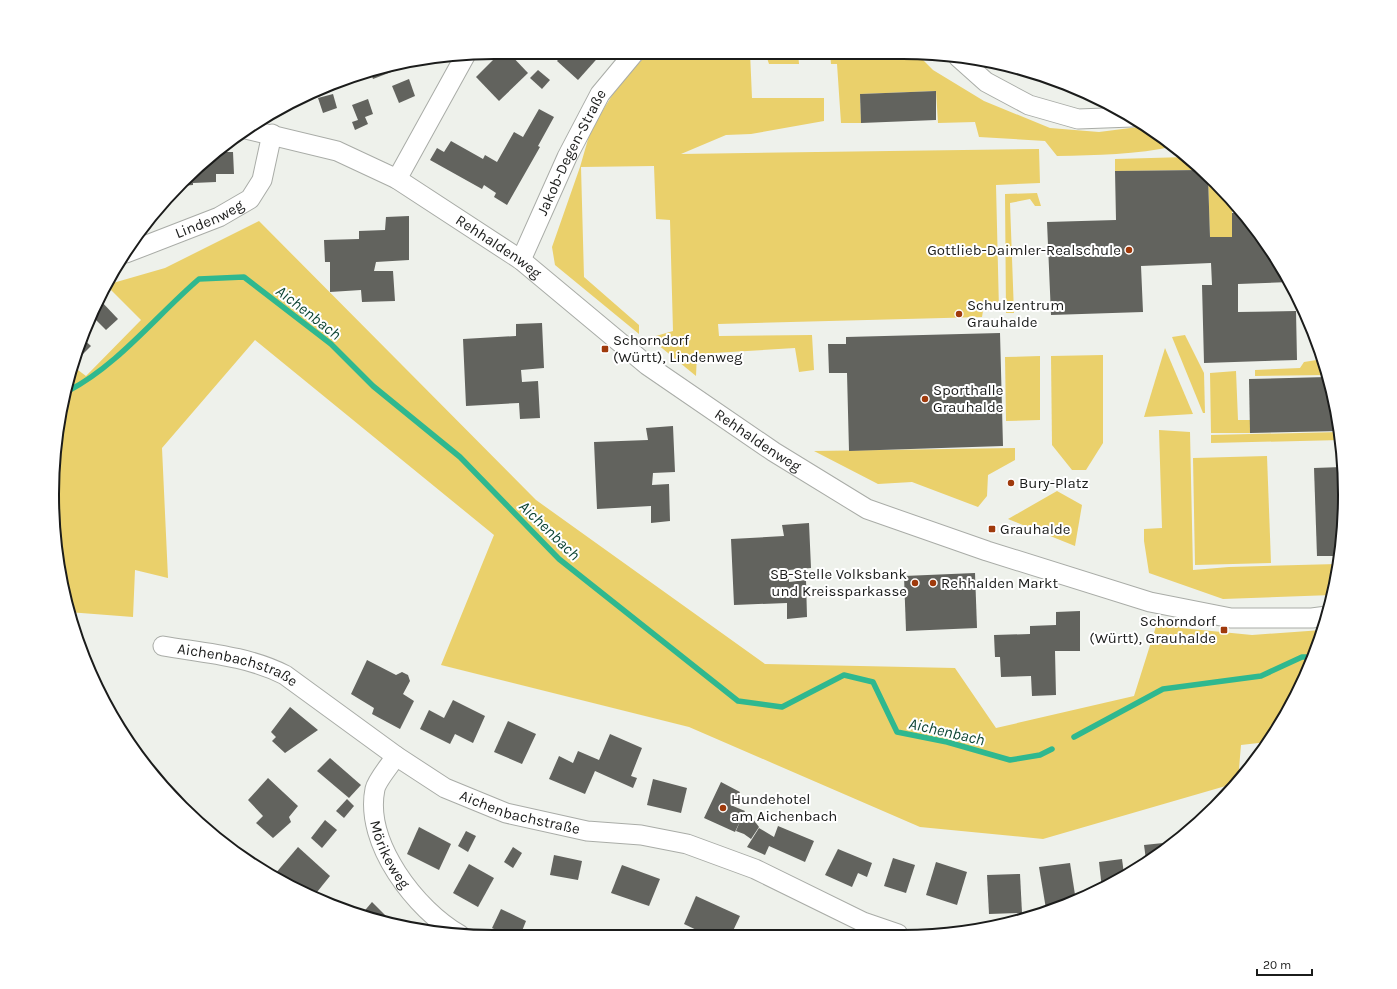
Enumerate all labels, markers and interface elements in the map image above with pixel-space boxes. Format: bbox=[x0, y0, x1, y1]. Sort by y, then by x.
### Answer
street label: Jakob-Degen-Straße bbox=[533, 85, 610, 218]
street label: Lindenweg bbox=[173, 195, 247, 242]
street label: Rehhaldenweg bbox=[452, 211, 546, 283]
place label: Gottlieb-Daimler-Realschule bbox=[927, 241, 1121, 259]
marker: Gottlieb-Daimler-Realschule bbox=[1124, 245, 1134, 255]
water label: Aichenbach bbox=[272, 281, 345, 344]
place label: Schulzentrum Grauhalde bbox=[967, 296, 1064, 331]
marker: Schulzentrum Grauhalde bbox=[954, 309, 964, 319]
place label: Schorndorf (Württ), Lindenweg bbox=[613, 331, 743, 366]
marker: Schorndorf (Württ), Lindenweg bbox=[600, 344, 610, 354]
place label: Sporthalle Grauhalde bbox=[933, 381, 1004, 416]
marker: Sporthalle Grauhalde bbox=[920, 394, 930, 404]
street label: Rehhaldenweg bbox=[711, 405, 805, 476]
place label: Bury-Platz bbox=[1019, 474, 1089, 492]
marker: Bury-Platz bbox=[1006, 478, 1016, 488]
water label: Aichenbach bbox=[515, 497, 584, 564]
place label: Grauhalde bbox=[1000, 520, 1071, 538]
marker: Grauhalde bbox=[987, 524, 997, 534]
place label: SB-Stelle Volksbank und Kreissparkasse bbox=[770, 565, 907, 600]
place label: Rehhalden Markt bbox=[941, 574, 1058, 592]
marker: SB-Stelle Volksbank und Kreissparkasse bbox=[910, 578, 920, 588]
marker: Rehhalden Markt bbox=[928, 578, 938, 588]
place label: Schorndorf (Württ), Grauhalde bbox=[1089, 612, 1217, 647]
marker: Schorndorf (Württ), Grauhalde bbox=[1219, 625, 1229, 635]
street label: Aichenbachstraße bbox=[176, 639, 301, 690]
water label: Aichenbach bbox=[907, 714, 987, 749]
street label: Aichenbachstraße bbox=[457, 786, 582, 838]
place label: Hundehotel am Aichenbach bbox=[731, 790, 837, 825]
marker: Hundehotel am Aichenbach bbox=[718, 803, 728, 813]
street label: Mörikeweg bbox=[366, 818, 414, 893]
scale bar bbox=[1257, 951, 1312, 977]
text: 20 m bbox=[1263, 958, 1291, 972]

